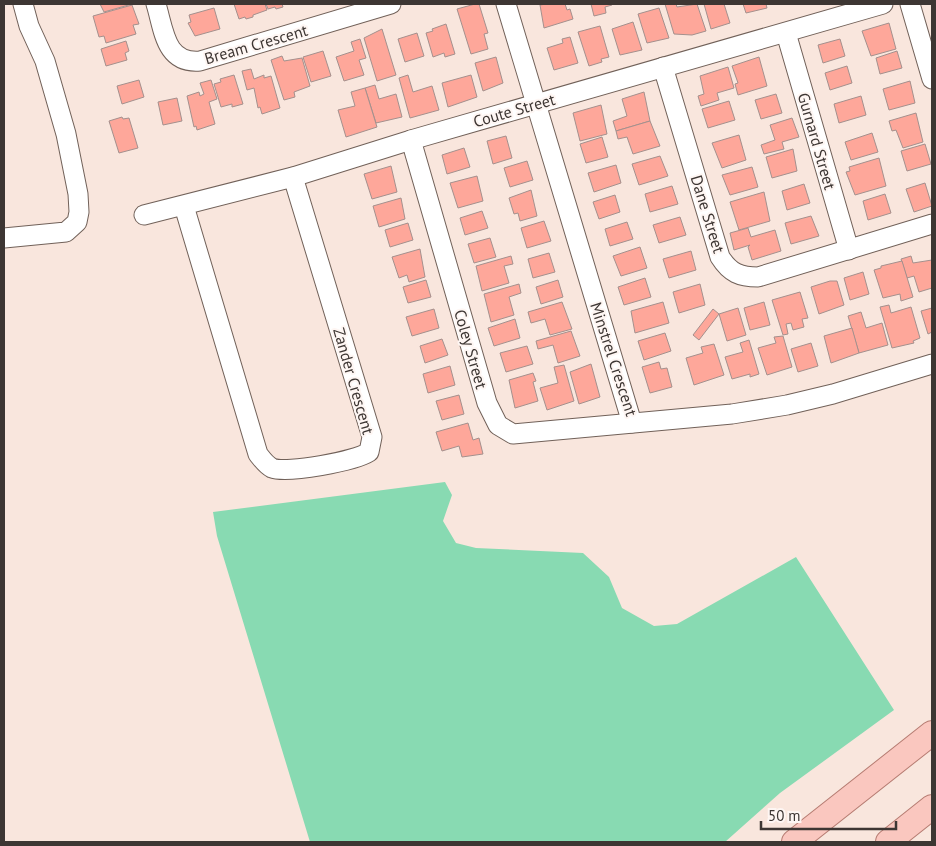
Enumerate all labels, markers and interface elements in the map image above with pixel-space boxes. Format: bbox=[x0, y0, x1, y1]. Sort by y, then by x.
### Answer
street label: Bream Crescent bbox=[202, 20, 310, 68]
street label: Coute Street bbox=[471, 89, 558, 131]
street label: Gurnard Street bbox=[794, 90, 841, 192]
street label: Dane Street bbox=[687, 173, 729, 256]
street label: Minstrel Crescent bbox=[586, 299, 642, 419]
street label: Coley Street bbox=[450, 307, 492, 392]
street label: Zander Crescent bbox=[329, 325, 379, 437]
scale bar bbox=[761, 798, 896, 830]
text: 50 m bbox=[768, 806, 801, 825]

